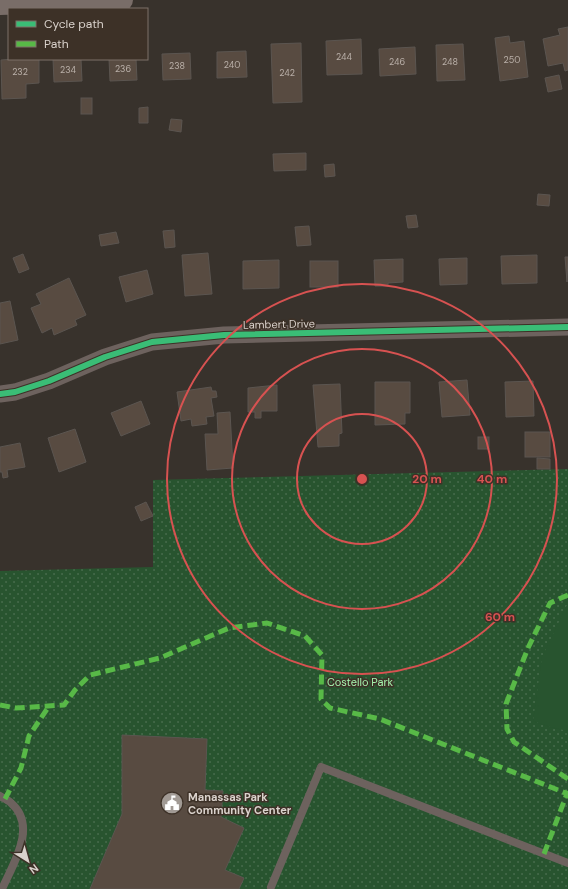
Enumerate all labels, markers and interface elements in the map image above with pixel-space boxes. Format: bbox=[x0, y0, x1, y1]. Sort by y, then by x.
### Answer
legend bbox=[8, 8, 148, 60]
text: Cycle path bbox=[44, 16, 104, 32]
text: Path bbox=[44, 36, 69, 52]
house number: 244 bbox=[336, 51, 353, 63]
house number: 250 bbox=[504, 54, 520, 66]
house number: 246 bbox=[389, 56, 405, 68]
house number: 248 bbox=[442, 56, 458, 68]
house number: 240 bbox=[224, 59, 240, 71]
house number: 238 bbox=[169, 60, 185, 72]
house number: 236 bbox=[115, 63, 131, 75]
house number: 234 bbox=[60, 64, 77, 76]
house number: 232 bbox=[12, 66, 28, 78]
house number: 242 bbox=[279, 67, 295, 79]
street label: Lambert Drive bbox=[243, 316, 315, 332]
text: 20 m bbox=[412, 471, 442, 487]
text: 40 m bbox=[477, 471, 507, 487]
centre of rings bbox=[355, 472, 369, 486]
text: 60 m bbox=[485, 609, 515, 625]
park label: Costello Park bbox=[327, 675, 394, 689]
public building icon: Manassas Park Community Center bbox=[159, 790, 185, 816]
place label: Manassas Park Community Center bbox=[188, 790, 292, 817]
north arrow bbox=[8, 841, 48, 881]
text: N bbox=[27, 861, 41, 877]

